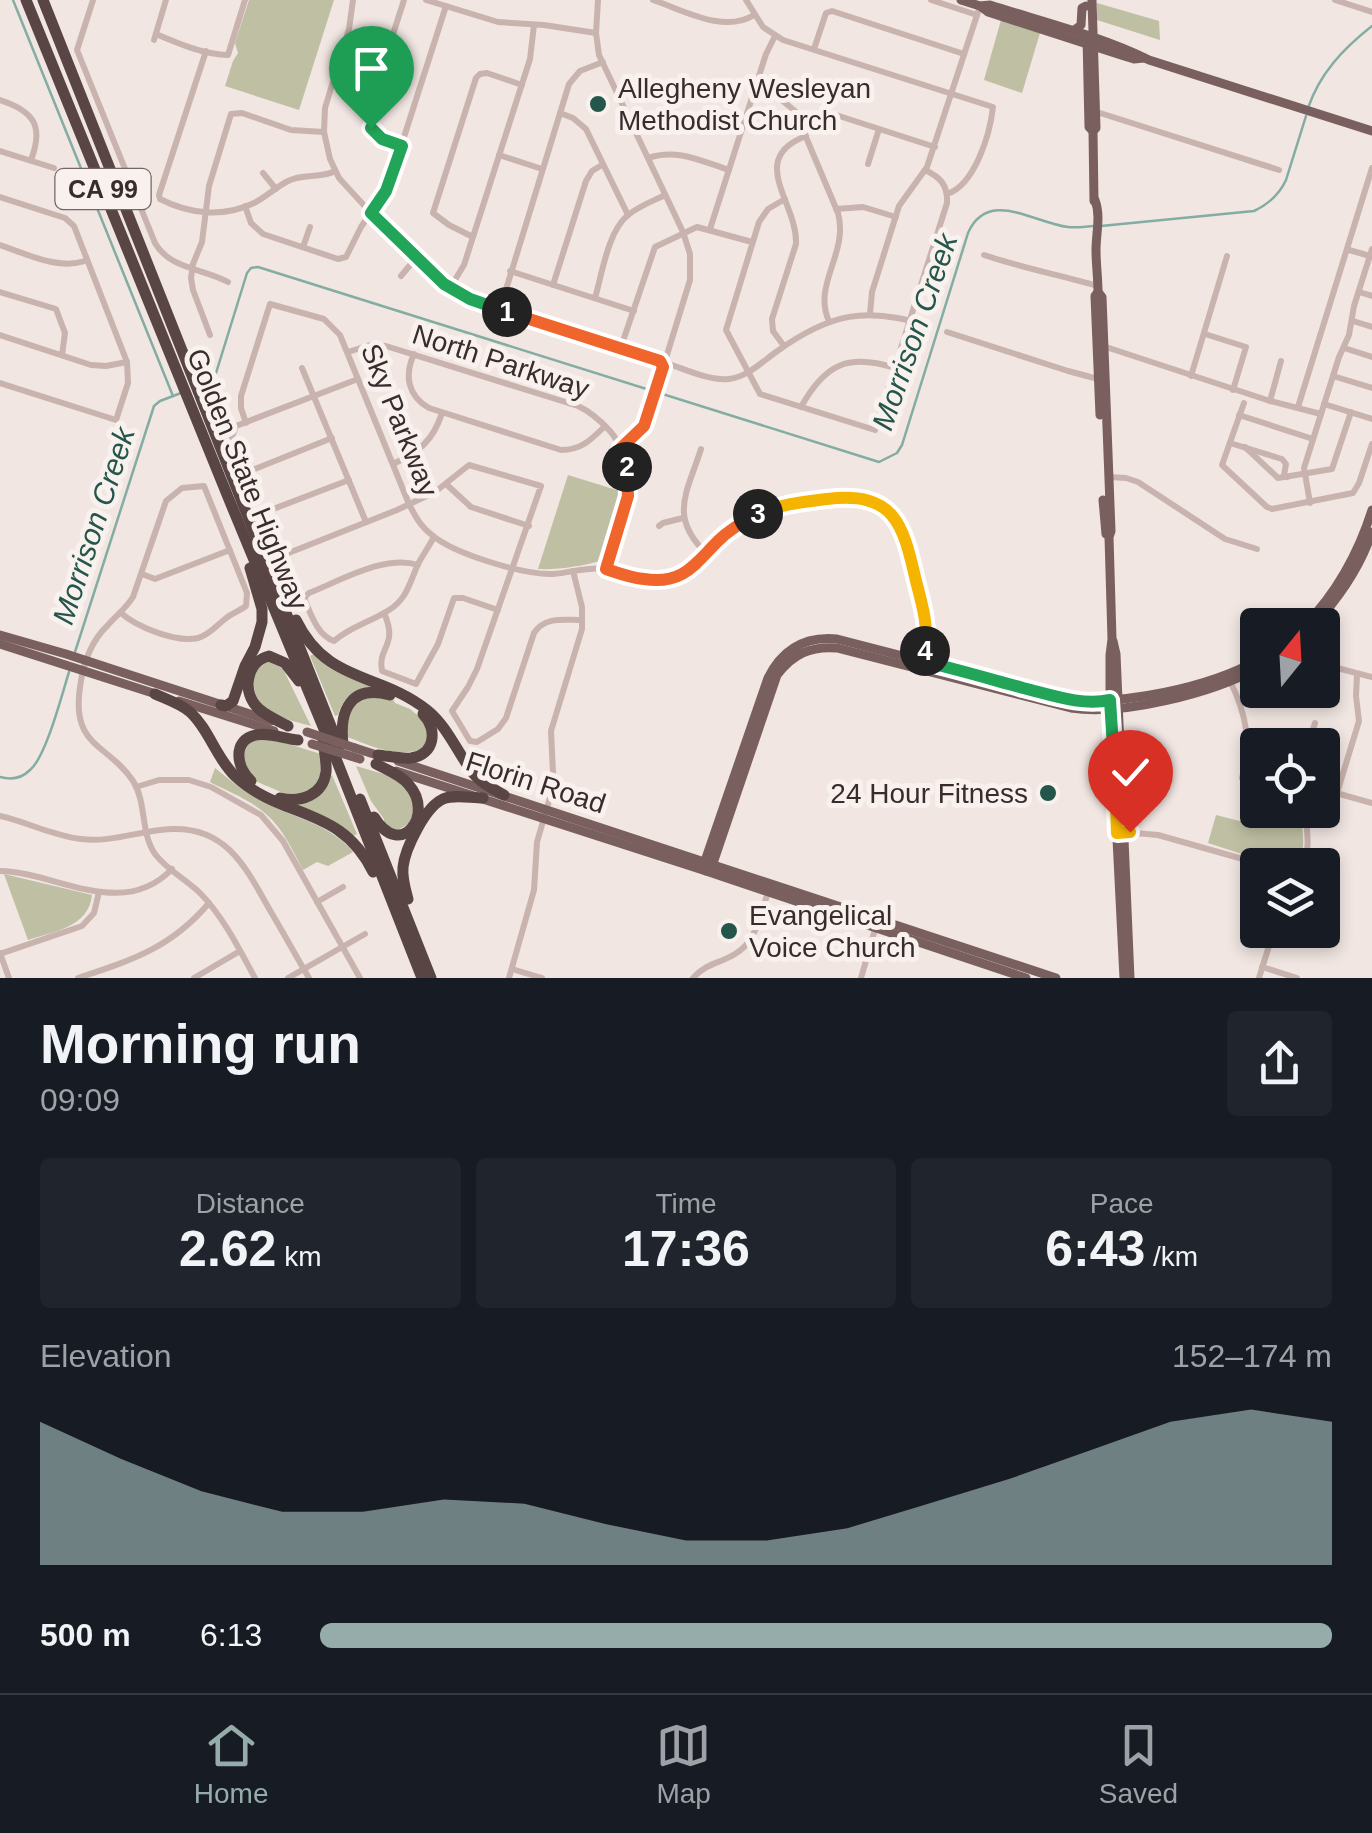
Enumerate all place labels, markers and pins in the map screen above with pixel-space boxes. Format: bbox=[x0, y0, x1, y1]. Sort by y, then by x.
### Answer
pin bbox=[329, 26, 414, 129]
place label: Allegheny Wesleyan Methodist Church bbox=[618, 73, 871, 136]
marker: Allegheny Wesleyan Methodist Church bbox=[587, 93, 609, 115]
pin: 1 bbox=[482, 287, 532, 337]
pin: 2 bbox=[602, 442, 652, 492]
pin: 3 bbox=[733, 489, 783, 539]
pin: 4 bbox=[900, 626, 950, 676]
pin bbox=[1088, 730, 1173, 833]
place label: 24 Hour Fitness bbox=[830, 778, 1028, 809]
marker: 24 Hour Fitness bbox=[1037, 782, 1059, 804]
place label: Evangelical Voice Church bbox=[749, 900, 916, 963]
marker: Evangelical Voice Church bbox=[718, 920, 740, 942]

